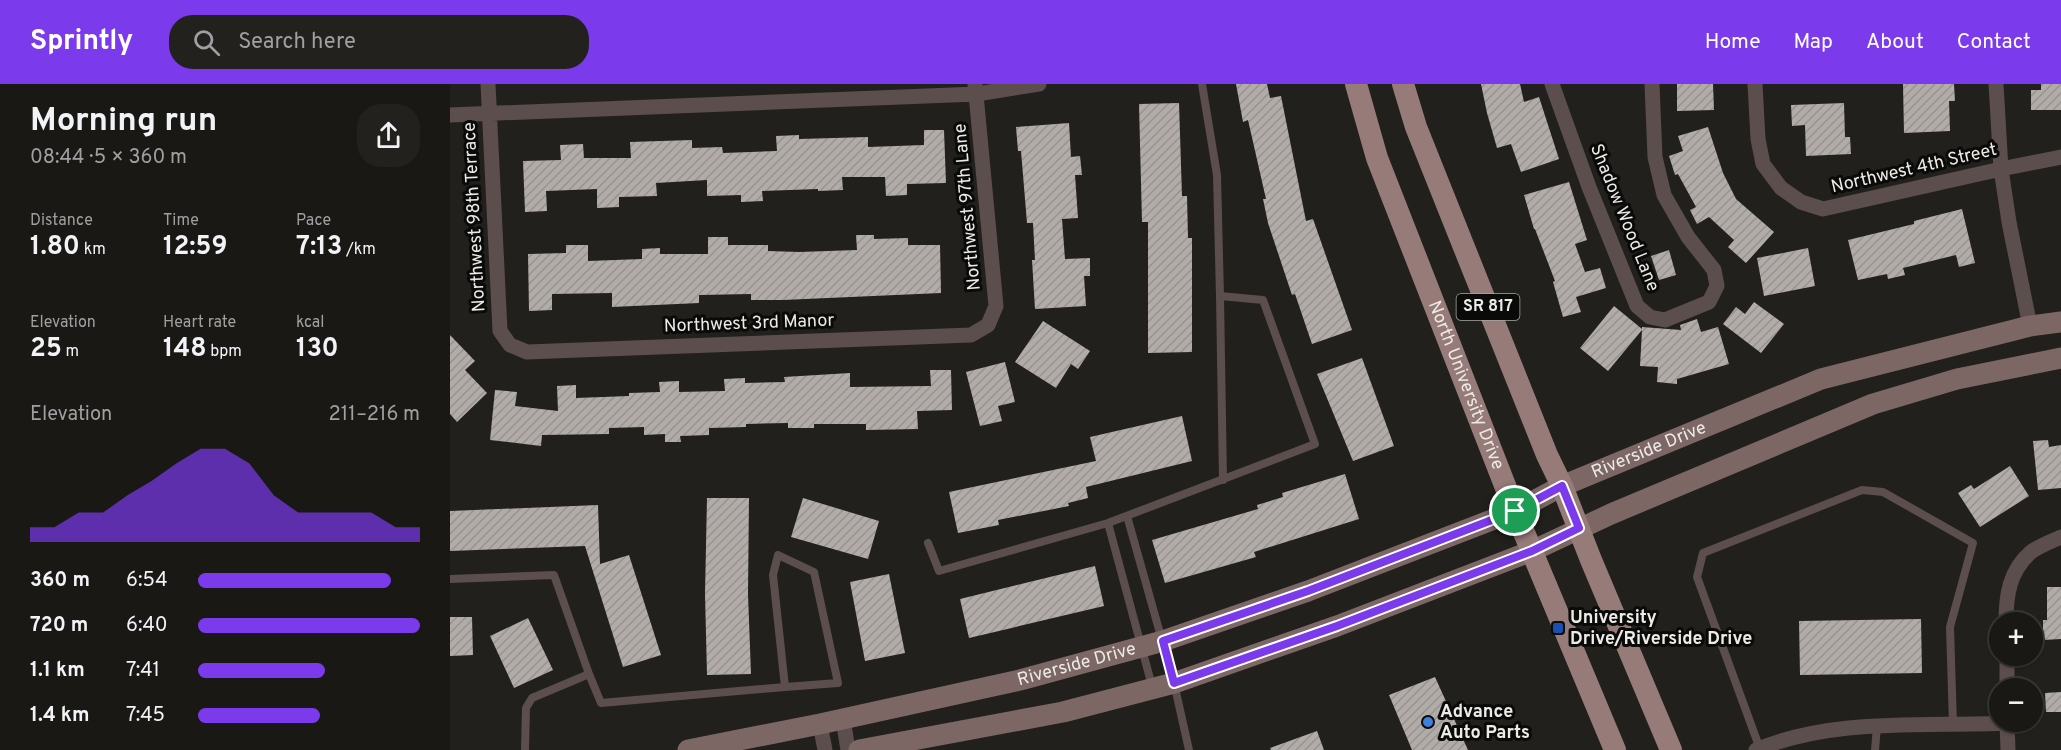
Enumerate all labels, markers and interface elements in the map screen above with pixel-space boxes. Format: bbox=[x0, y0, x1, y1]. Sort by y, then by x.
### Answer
search box bbox=[169, 15, 589, 69]
text: Sprintly bbox=[30, 24, 133, 60]
icon: search bbox=[190, 26, 223, 59]
text: Search here bbox=[238, 29, 356, 56]
text: Home bbox=[1705, 29, 1761, 56]
text: Map bbox=[1794, 29, 1833, 56]
text: About bbox=[1866, 29, 1924, 56]
text: Contact bbox=[1957, 29, 2031, 56]
text: Morning run bbox=[30, 101, 217, 143]
button: share bbox=[357, 104, 420, 167]
street label: Northwest 98th Terrace bbox=[459, 121, 491, 313]
street label: Northwest 97th Lane bbox=[949, 123, 987, 291]
street label: Northwest 4th Street bbox=[1829, 139, 1999, 199]
street label: Shadow Wood Lane bbox=[1584, 141, 1664, 295]
text: 08:44 · 5 × 360 m bbox=[30, 145, 187, 171]
text: Distance bbox=[30, 211, 93, 231]
text: Time bbox=[163, 211, 199, 231]
text: Pace bbox=[296, 211, 331, 231]
text: 1.80 bbox=[30, 231, 80, 264]
text: 12:59 bbox=[163, 231, 228, 264]
text: 7:13 bbox=[296, 231, 342, 264]
text: km bbox=[80, 240, 106, 260]
text: /km bbox=[342, 240, 376, 260]
road number: SR 817 bbox=[1456, 294, 1520, 320]
street label: North University Drive bbox=[1422, 297, 1509, 473]
street label: Northwest 3rd Manor bbox=[663, 310, 835, 338]
text: Elevation bbox=[30, 313, 96, 333]
text: Heart rate bbox=[163, 313, 236, 333]
text: kcal bbox=[296, 313, 324, 333]
text: 25 bbox=[30, 333, 62, 366]
text: 148 bbox=[163, 333, 207, 366]
text: 130 bbox=[296, 333, 339, 366]
text: m bbox=[62, 342, 79, 362]
text: bpm bbox=[207, 342, 242, 362]
text: Elevation bbox=[30, 402, 112, 428]
text: 211–216 m bbox=[328, 402, 420, 428]
street label: Riverside Drive bbox=[1588, 416, 1710, 484]
pin bbox=[1489, 485, 1540, 536]
icon: arrive bbox=[1498, 494, 1531, 527]
text: 360 m bbox=[30, 568, 90, 594]
text: 6:54 bbox=[126, 568, 168, 594]
place label: University Drive/Riverside Drive bbox=[1570, 607, 1752, 651]
map controls bbox=[1989, 612, 2043, 732]
button: + bbox=[1989, 612, 2043, 666]
text: 720 m bbox=[30, 613, 88, 639]
text: 6:40 bbox=[126, 613, 168, 639]
marker: University Drive/Riverside Drive bbox=[1551, 621, 1565, 635]
street label: Riverside Drive bbox=[1015, 637, 1139, 692]
text: 1.1 km bbox=[30, 658, 85, 684]
text: 7:41 bbox=[126, 658, 160, 684]
button: − bbox=[1989, 678, 2043, 732]
place label: Advance Auto Parts bbox=[1440, 701, 1530, 745]
text: 1.4 km bbox=[30, 703, 90, 729]
text: 7:45 bbox=[126, 703, 165, 729]
marker: Advance Auto Parts bbox=[1421, 715, 1435, 729]

